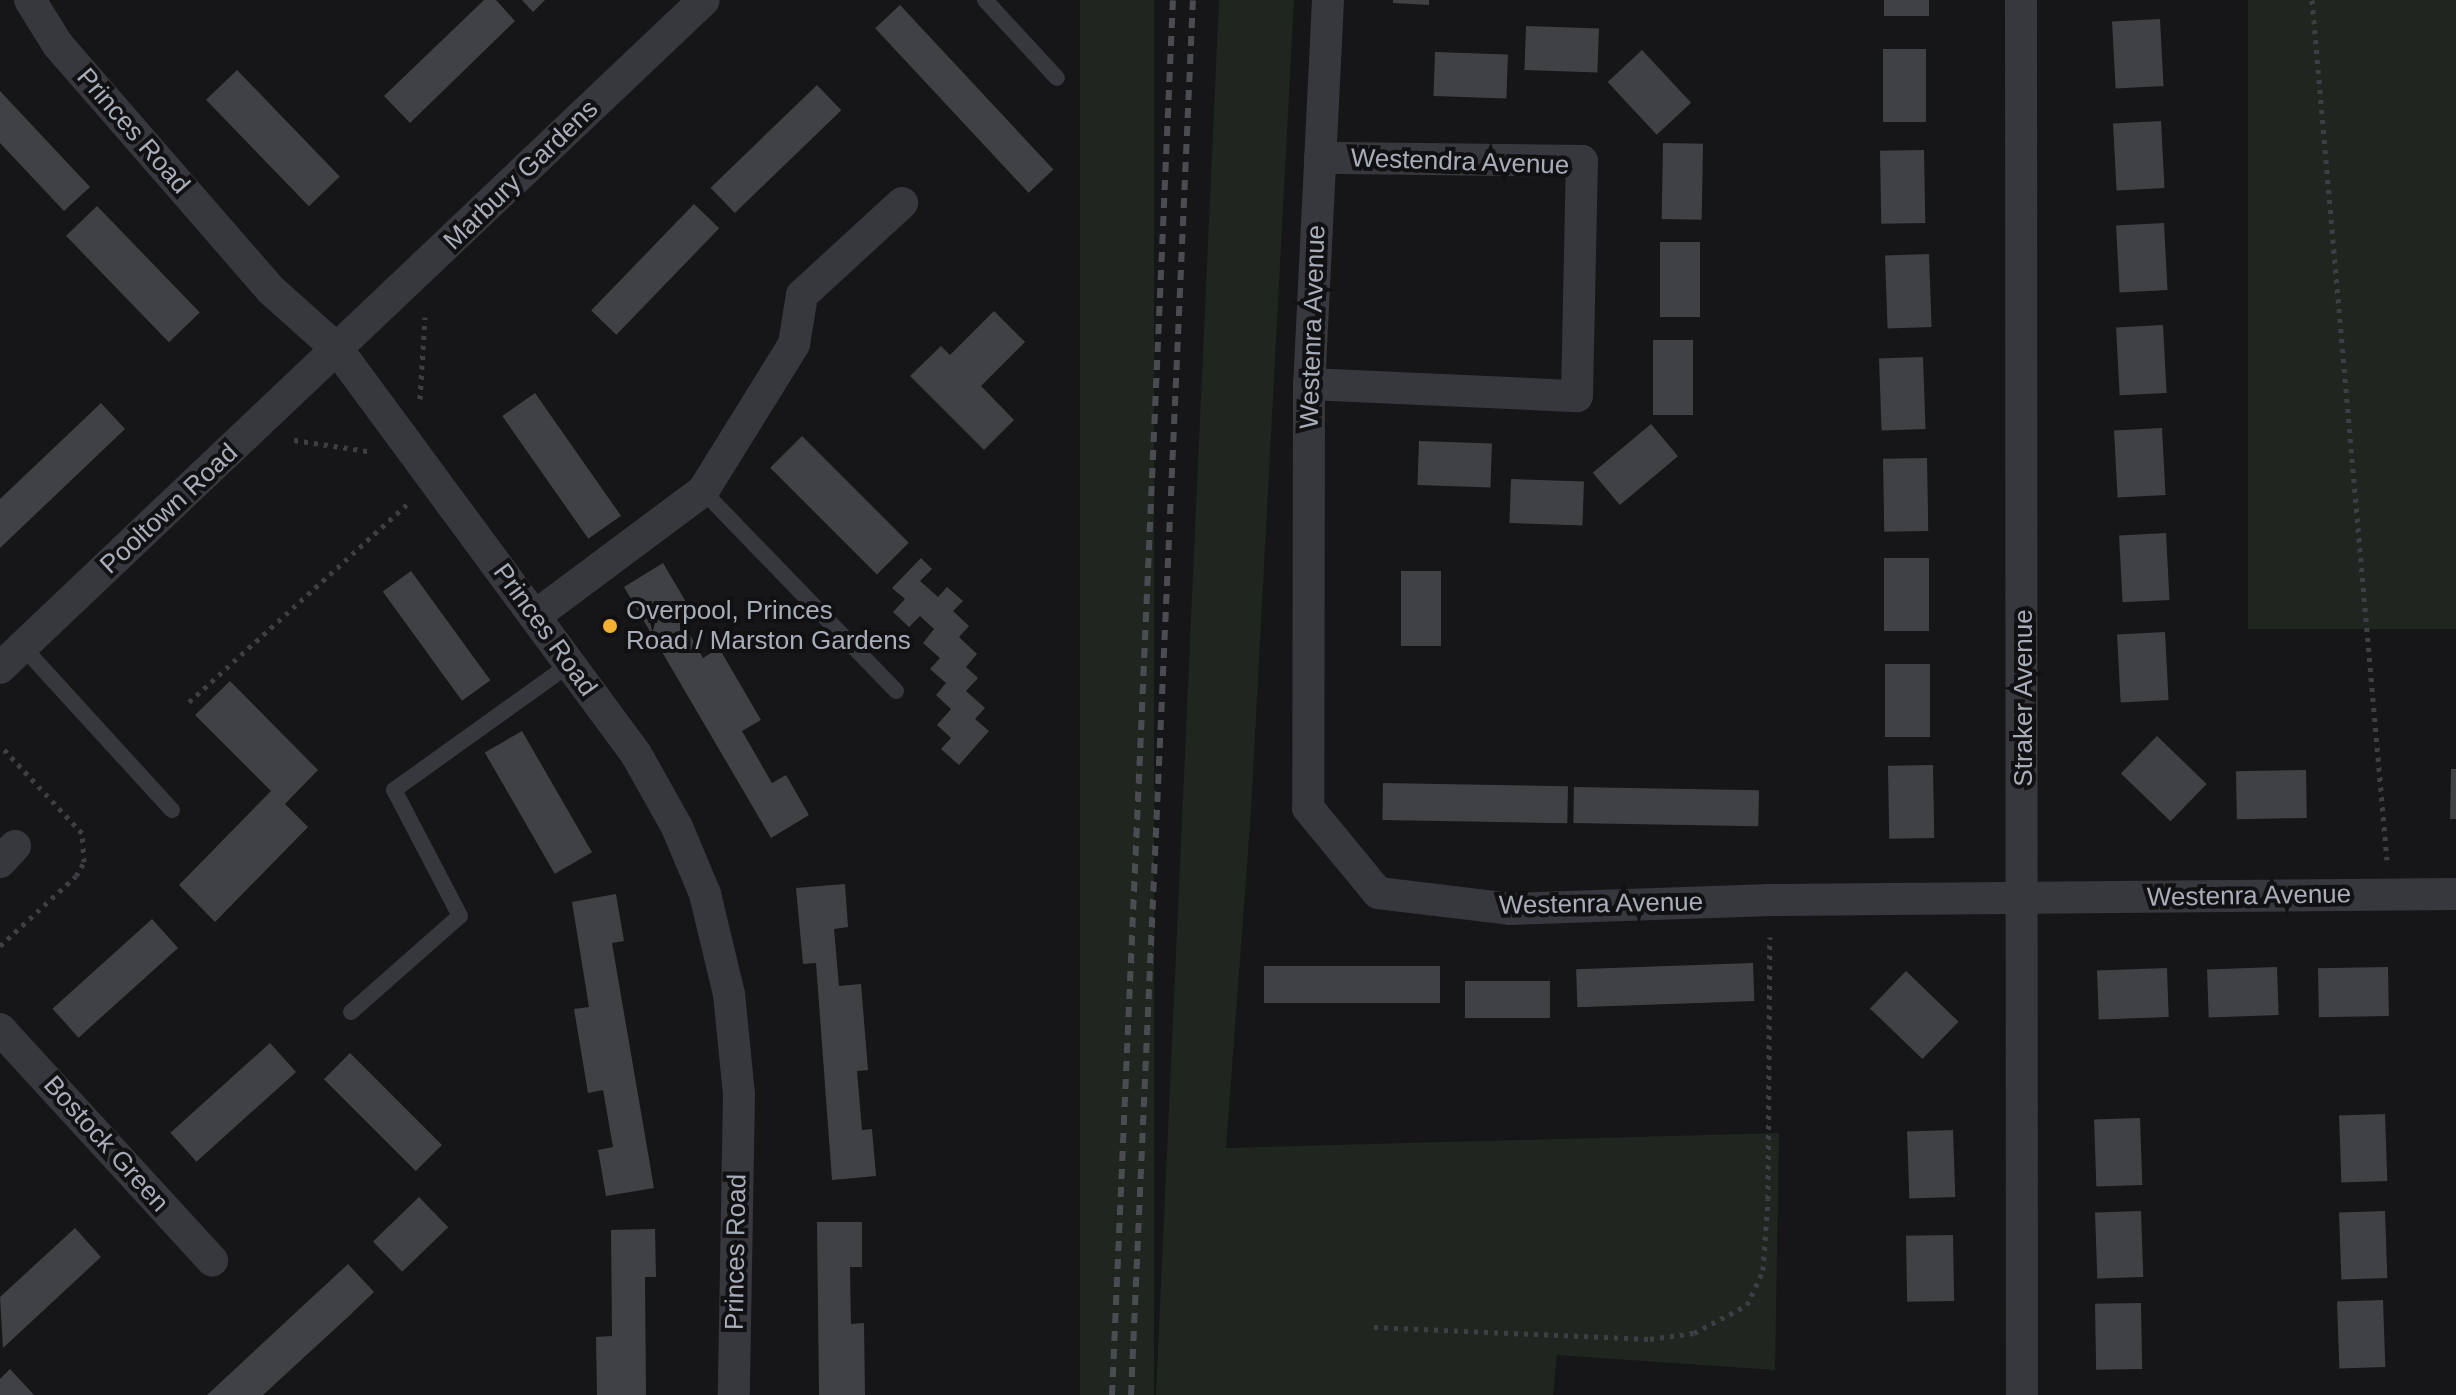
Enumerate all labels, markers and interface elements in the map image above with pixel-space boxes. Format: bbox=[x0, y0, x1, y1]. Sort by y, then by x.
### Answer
street label: Princes Road bbox=[70, 62, 196, 200]
street label: Marbury Gardens bbox=[437, 94, 605, 256]
street label: Westendra Avenue bbox=[1349, 143, 1571, 181]
street label: Westenra Avenue bbox=[1294, 224, 1332, 430]
street label: Pooltown Road bbox=[94, 437, 244, 581]
street label: Princes Road bbox=[487, 558, 603, 702]
place label: Overpool, Princes Road / Marston Gardens bbox=[626, 595, 911, 656]
street label: Straker Avenue bbox=[2008, 609, 2040, 787]
marker: Overpool, Princes Road / Marston Gardens bbox=[601, 617, 619, 635]
street label: Westenra Avenue bbox=[2146, 879, 2352, 913]
street label: Westenra Avenue bbox=[1498, 887, 1704, 921]
street label: Bostock Green bbox=[37, 1070, 175, 1218]
street label: Princes Road bbox=[719, 1174, 753, 1330]

